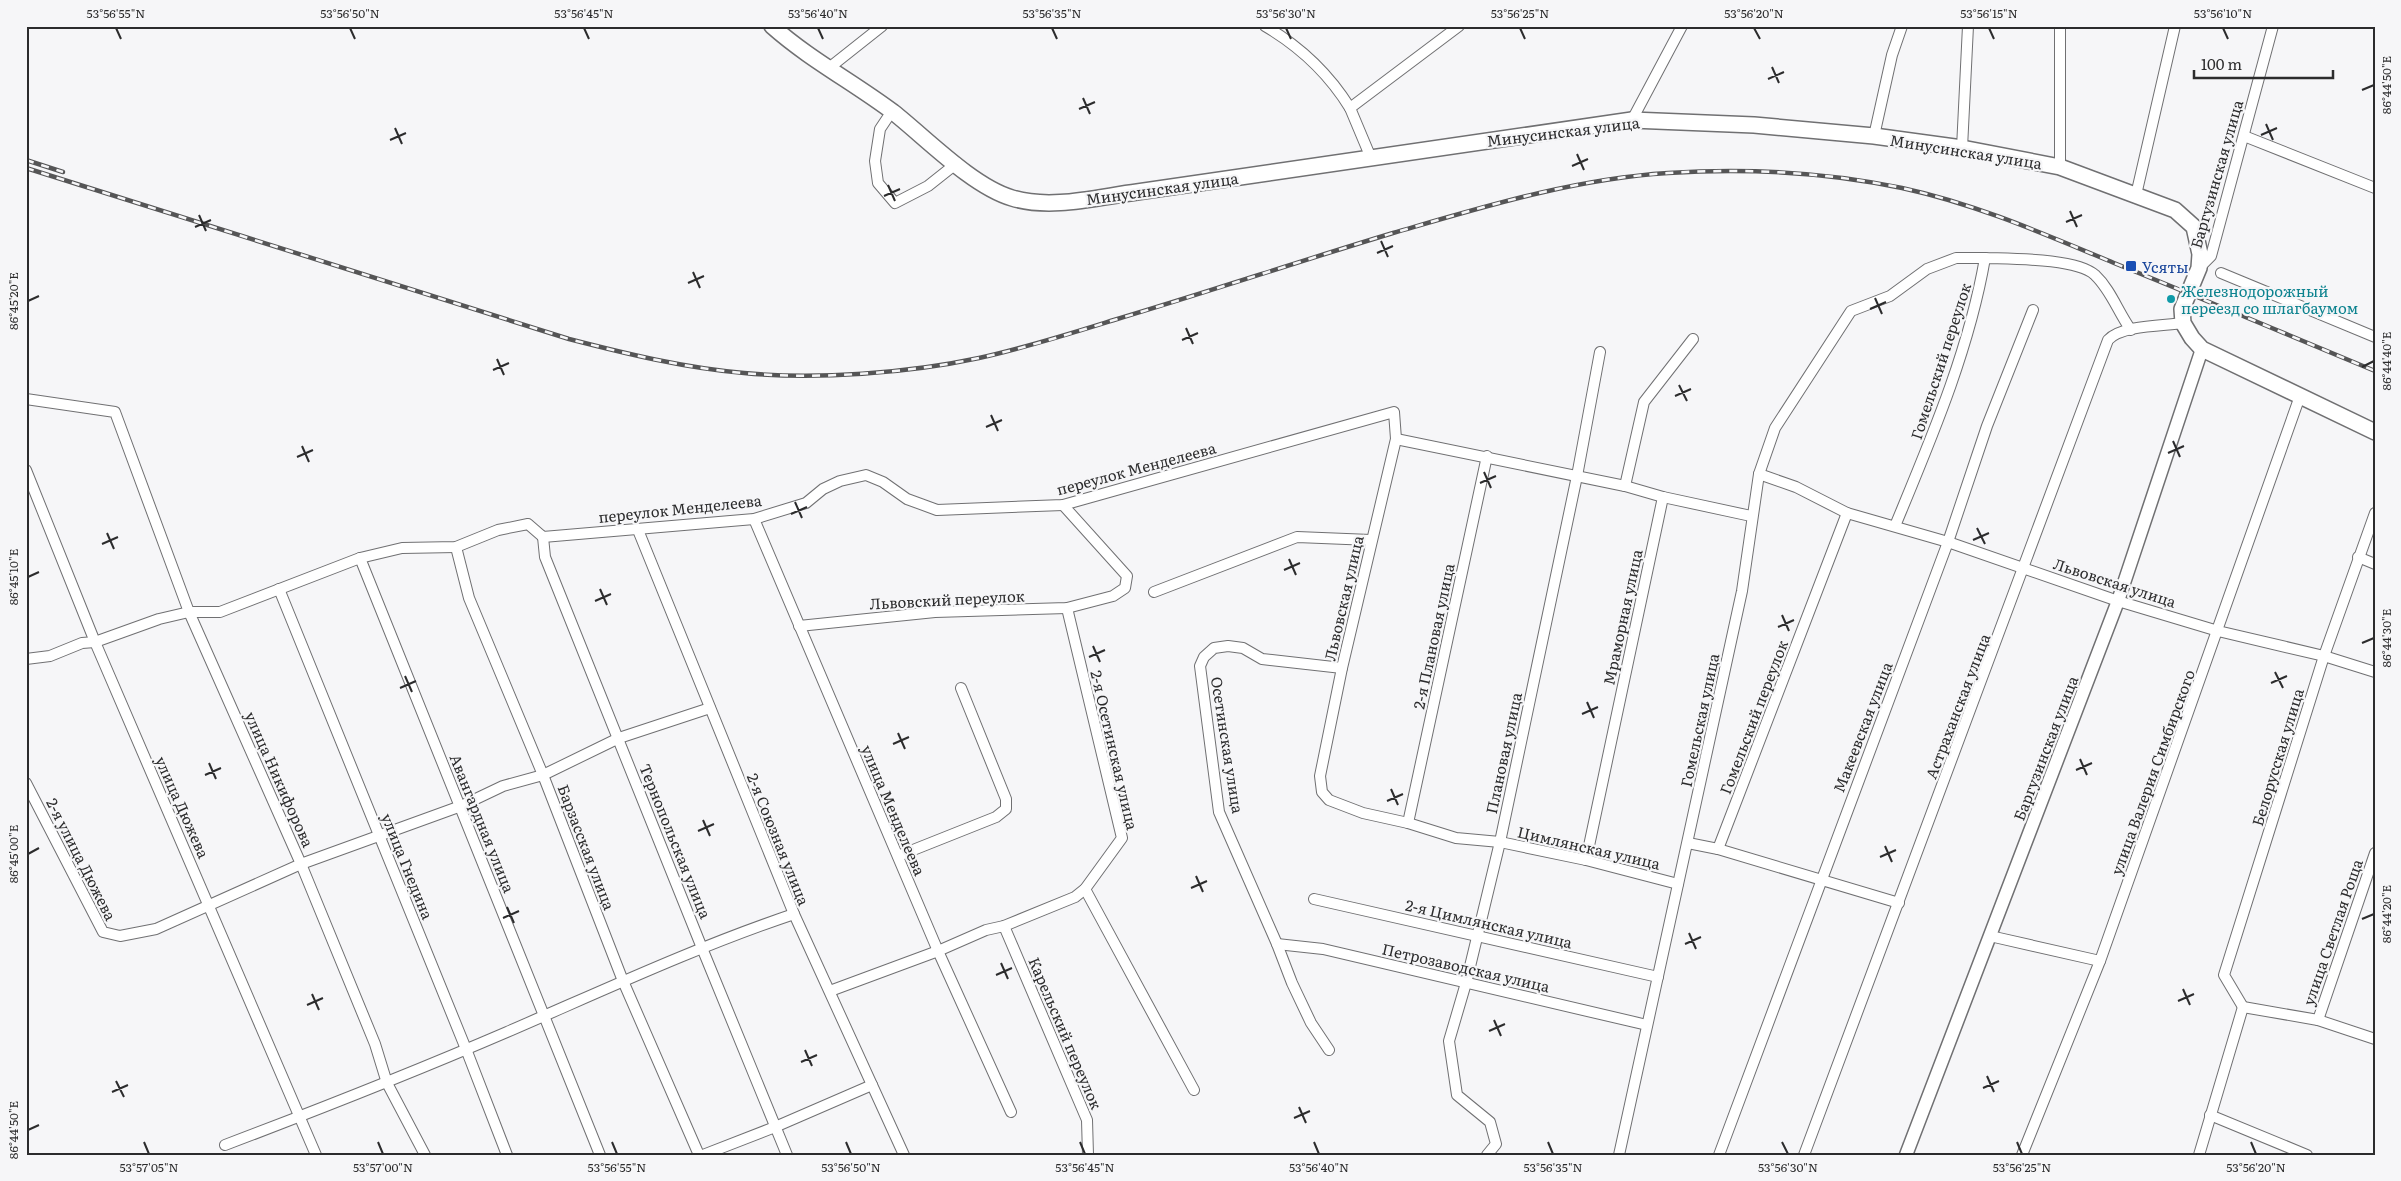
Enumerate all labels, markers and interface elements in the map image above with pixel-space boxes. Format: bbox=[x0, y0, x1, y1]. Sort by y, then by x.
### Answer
text: 53°56'55"N bbox=[87, 4, 145, 22]
text: 53°56'50"N bbox=[320, 4, 380, 22]
text: 53°56'45"N bbox=[554, 4, 614, 22]
text: 53°56'40"N bbox=[788, 4, 848, 22]
text: 53°56'35"N bbox=[1022, 4, 1082, 22]
text: 53°56'30"N bbox=[1256, 4, 1316, 22]
text: 53°56'25"N bbox=[1491, 4, 1549, 22]
text: 53°56'20"N bbox=[1724, 4, 1784, 22]
text: 53°56'15"N bbox=[1960, 4, 2018, 22]
text: 53°56'10"N bbox=[2194, 4, 2252, 22]
scale bar bbox=[2194, 48, 2332, 80]
text: 100 m bbox=[2201, 52, 2242, 75]
text: 86°44'50"E bbox=[2377, 55, 2395, 114]
street label: Баргузинская улица bbox=[2184, 96, 2248, 251]
street label: Минусинская улица bbox=[1485, 110, 1642, 152]
street label: Минусинская улица bbox=[1888, 128, 2045, 175]
street label: Минусинская улица bbox=[1084, 166, 1241, 210]
place label: Усяты bbox=[2142, 255, 2189, 278]
marker: Усяты bbox=[2124, 259, 2138, 273]
text: 86°45'20"E bbox=[4, 272, 22, 330]
place label: Железнодорожный переезд со шлагбаумом bbox=[2181, 279, 2358, 319]
street label: Гомельский переулок bbox=[1904, 280, 1976, 442]
marker: Железнодорожный переезд со шлагбаумом bbox=[2165, 293, 2177, 305]
text: 86°44'40"E bbox=[2377, 331, 2395, 390]
street label: переулок Менделеева bbox=[1054, 435, 1219, 500]
street label: переулок Менделеева bbox=[597, 488, 764, 528]
street label: Львовская улица bbox=[1317, 532, 1369, 663]
street label: Мраморная улица bbox=[1596, 546, 1648, 687]
text: 86°45'10"E bbox=[4, 548, 22, 605]
street label: Львовская улица bbox=[2051, 551, 2180, 613]
street label: 2-я Плановая улица bbox=[1406, 560, 1460, 711]
street label: Львовский переулок bbox=[869, 583, 1025, 615]
text: 86°44'30"E bbox=[2377, 608, 2395, 667]
street label: Астраханская улица bbox=[1919, 629, 1996, 782]
street label: Гомельский переулок bbox=[1713, 636, 1793, 797]
street label: Гомельская улица bbox=[1674, 650, 1725, 789]
street label: Макеевская улица bbox=[1826, 658, 1898, 796]
street label: улица Валерия Симбирского bbox=[2104, 666, 2200, 878]
street label: 2-я Осетинская улица bbox=[1085, 668, 1145, 833]
street label: Баргузинская улица bbox=[2007, 671, 2084, 824]
street label: Осетинская улица bbox=[1206, 675, 1250, 816]
street label: Белорусская улица bbox=[2245, 684, 2309, 829]
street label: Плановая улица bbox=[1479, 689, 1527, 816]
street label: улица Никифорова bbox=[240, 707, 321, 851]
street label: улица Менделеева bbox=[856, 741, 932, 880]
street label: Авангардная улица bbox=[445, 750, 522, 897]
street label: улица Дюжева bbox=[150, 752, 216, 863]
street label: Тернопольская улица bbox=[634, 760, 718, 923]
street label: 2-я Союзная улица bbox=[742, 769, 816, 909]
street label: Барзасская улица bbox=[552, 781, 622, 914]
street label: 2-я улица Дюжева bbox=[41, 794, 123, 925]
street label: улица Гнедина bbox=[376, 809, 440, 923]
street label: Цимлянская улица bbox=[1515, 819, 1663, 875]
text: 86°45'00"E bbox=[4, 824, 22, 883]
street label: улица Светлая Роща bbox=[2296, 855, 2368, 1008]
text: 86°44'20"E bbox=[2377, 884, 2395, 943]
street label: 2-я Цимлянская улица bbox=[1403, 893, 1576, 954]
street label: Петрозаводская улица bbox=[1380, 937, 1553, 998]
street label: Карельский переулок bbox=[1024, 953, 1109, 1113]
text: 86°44'50"E bbox=[4, 1100, 22, 1159]
text: 53°57'05"N bbox=[119, 1158, 179, 1176]
text: 53°57'00"N bbox=[353, 1158, 413, 1176]
text: 53°56'55"N bbox=[588, 1158, 646, 1176]
text: 53°56'50"N bbox=[821, 1158, 881, 1176]
text: 53°56'45"N bbox=[1055, 1158, 1115, 1176]
text: 53°56'40"N bbox=[1289, 1158, 1349, 1176]
text: 53°56'35"N bbox=[1523, 1158, 1583, 1176]
text: 53°56'30"N bbox=[1758, 1158, 1818, 1176]
text: 53°56'25"N bbox=[1993, 1158, 2051, 1176]
text: 53°56'20"N bbox=[2226, 1158, 2286, 1176]

